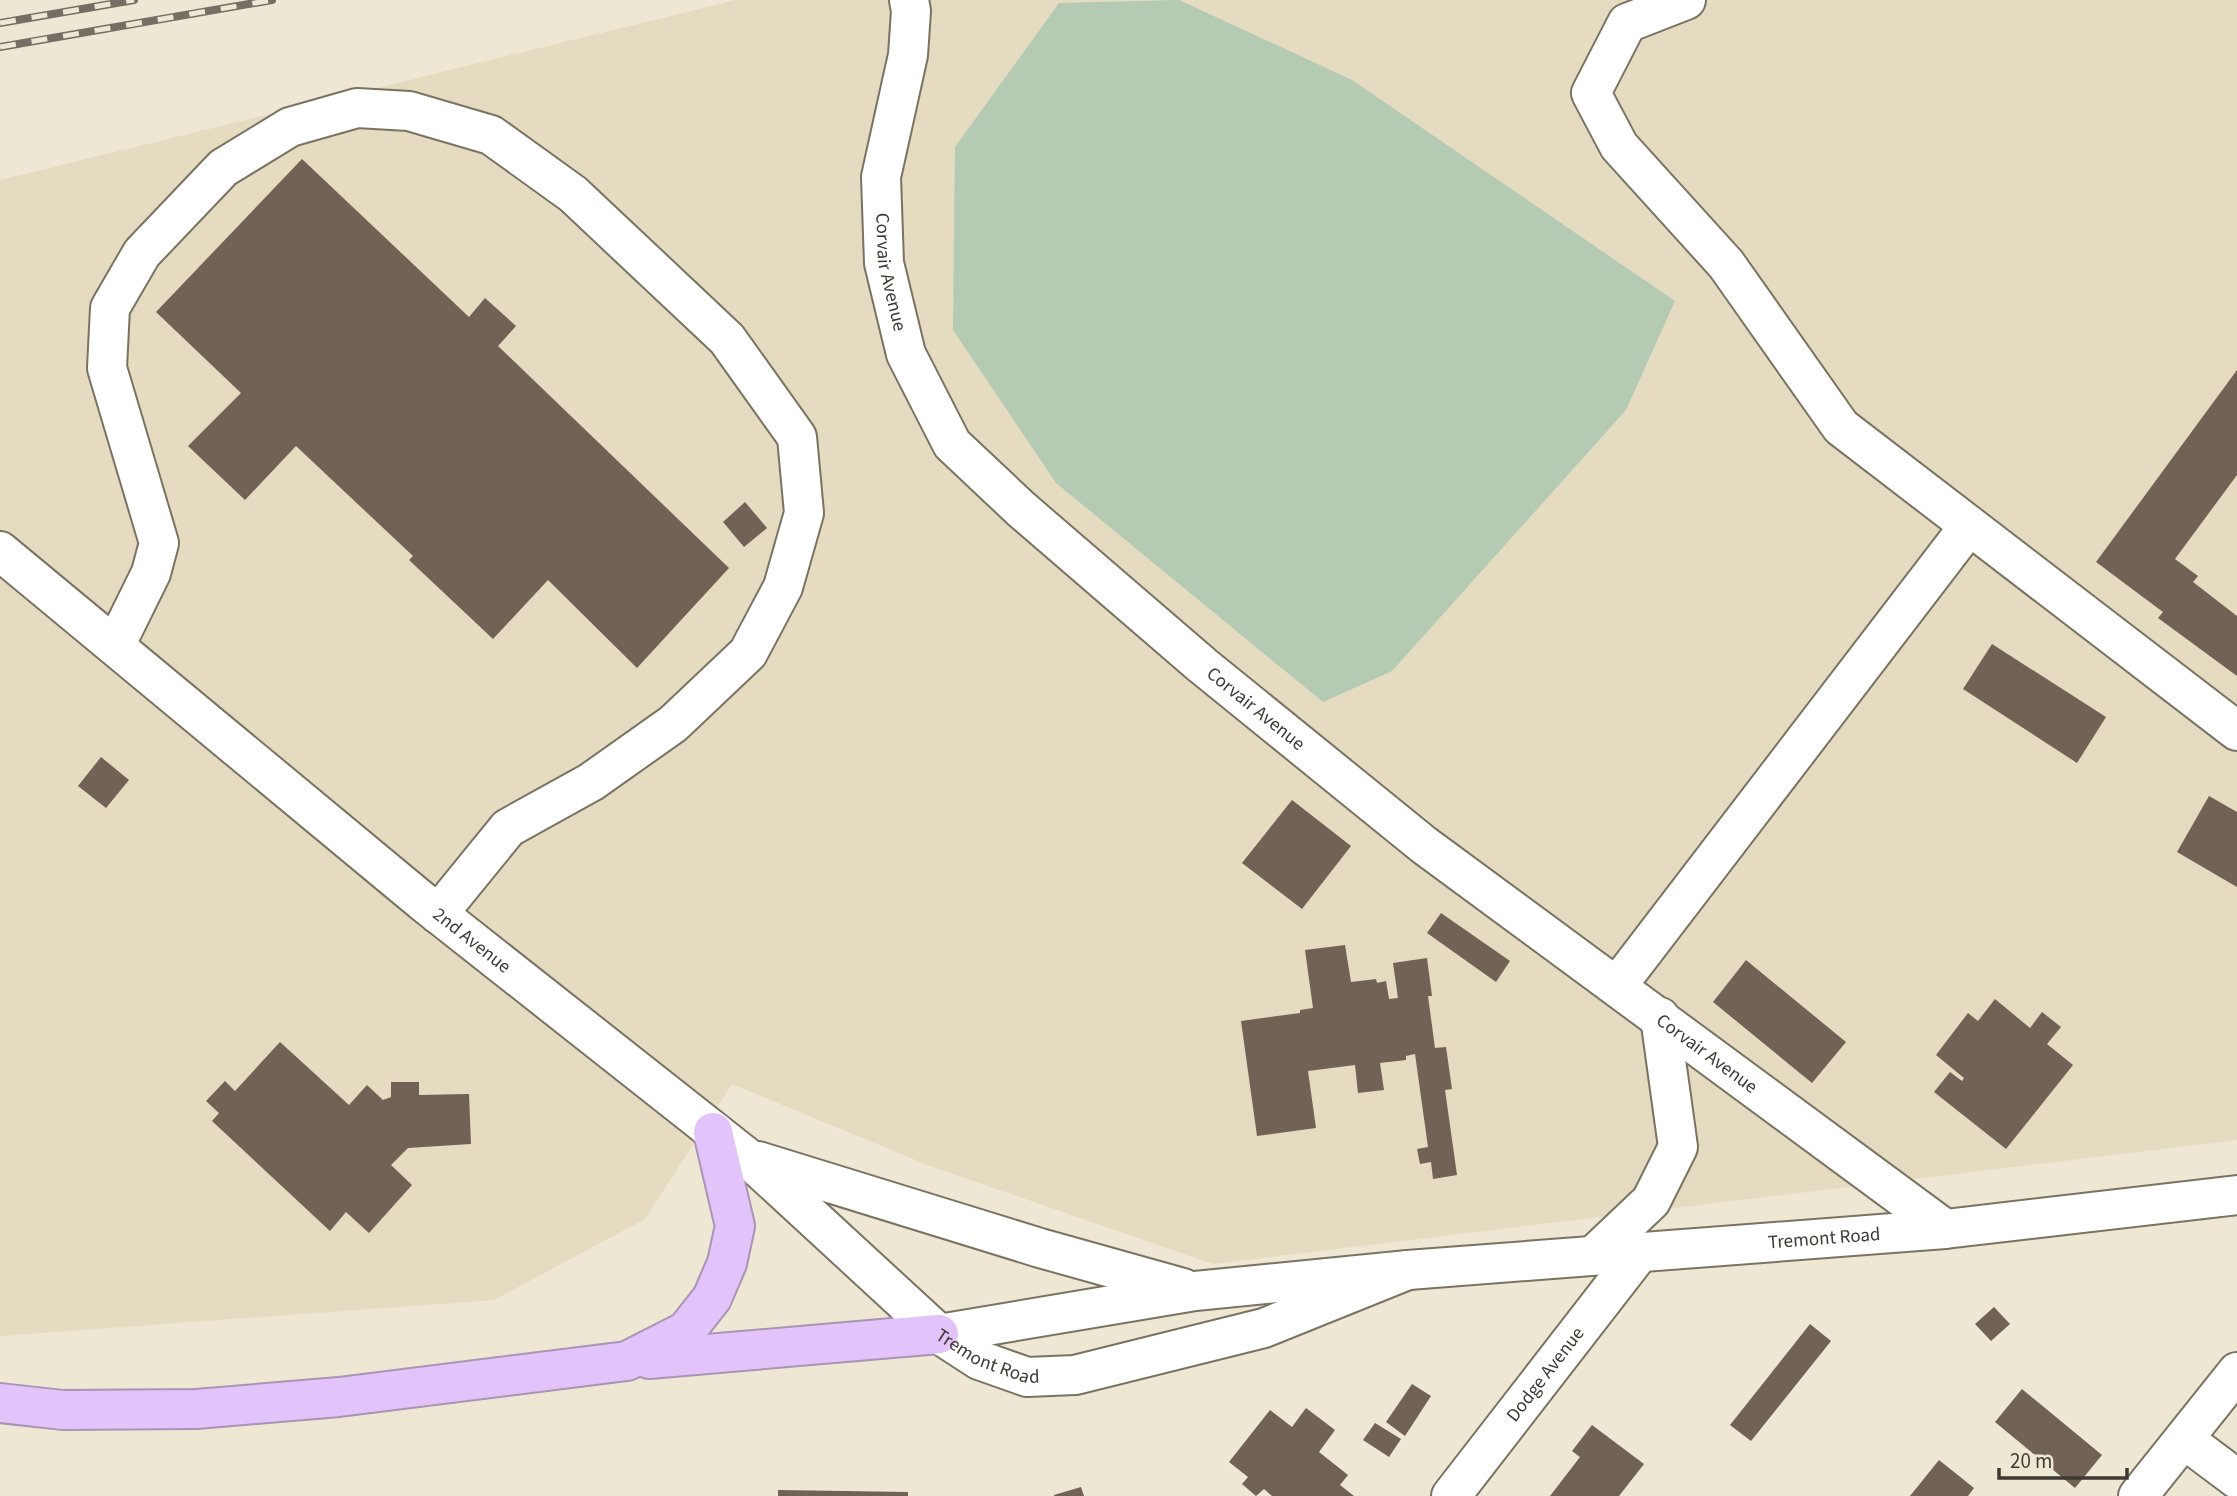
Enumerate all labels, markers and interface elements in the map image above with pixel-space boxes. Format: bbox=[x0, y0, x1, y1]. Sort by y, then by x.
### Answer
street label: Corvair Avenue bbox=[869, 212, 914, 334]
street label: Corvair Avenue bbox=[1201, 660, 1311, 757]
street label: 2nd Avenue bbox=[427, 901, 517, 980]
street label: Corvair Avenue bbox=[1651, 1007, 1763, 1100]
street label: Tremont Road bbox=[1767, 1220, 1881, 1256]
street label: Dodge Avenue bbox=[1500, 1321, 1591, 1427]
street label: Tremont Road bbox=[930, 1322, 1040, 1390]
scale bar bbox=[1999, 1436, 2127, 1480]
text: 20 m bbox=[2010, 1446, 2052, 1476]

